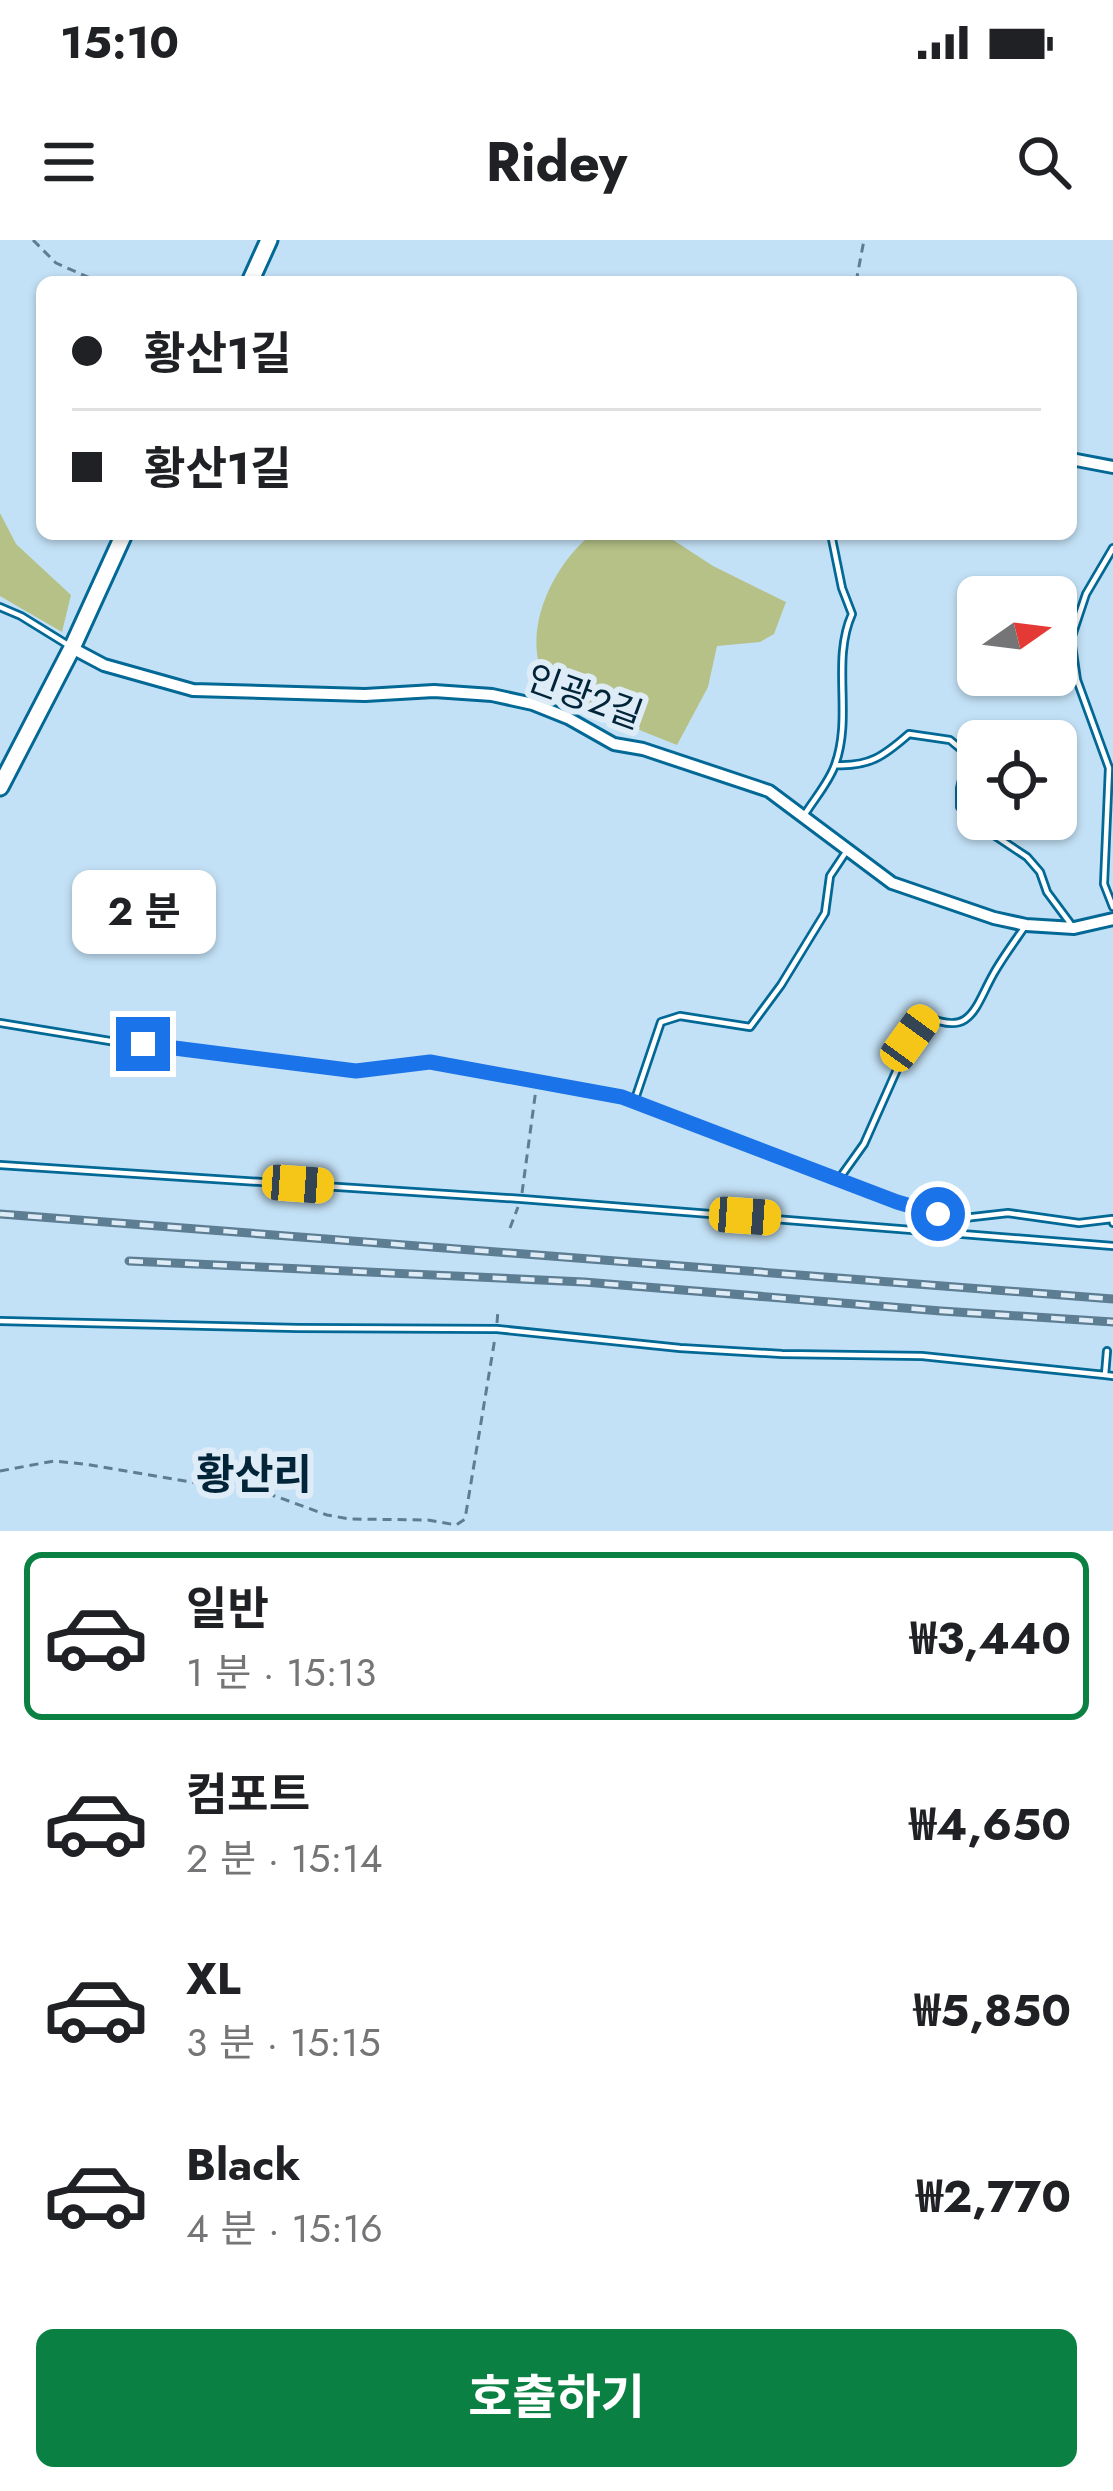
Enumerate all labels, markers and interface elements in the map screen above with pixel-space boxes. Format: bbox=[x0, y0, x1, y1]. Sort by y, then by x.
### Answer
text: 15:10 bbox=[60, 10, 179, 75]
text: Ridey bbox=[486, 123, 627, 201]
icon: menu bbox=[36, 129, 102, 195]
icon: search bbox=[1011, 129, 1077, 195]
text: 황산1길 bbox=[144, 321, 291, 386]
text: 황산1길 bbox=[144, 436, 291, 501]
north arrow bbox=[957, 576, 1077, 696]
map controls bbox=[957, 576, 1077, 840]
street label: 인광2길 bbox=[520, 651, 650, 741]
button: locate bbox=[957, 720, 1077, 840]
callout: 2 분 bbox=[71, 870, 215, 954]
text: 2 분 bbox=[107, 883, 181, 940]
car bbox=[874, 998, 946, 1078]
route end bbox=[116, 1017, 170, 1071]
car bbox=[261, 1164, 335, 1204]
route start bbox=[911, 1187, 965, 1241]
car bbox=[708, 1196, 782, 1236]
district label: 황산리 bbox=[196, 1444, 312, 1505]
text: 일반 bbox=[186, 1576, 269, 1641]
icon: car bbox=[42, 1582, 150, 1690]
text: ₩3,440 bbox=[910, 1606, 1071, 1671]
text: 1 분 · 15:13 bbox=[186, 1644, 376, 1701]
text: 컴포트 bbox=[186, 1762, 310, 1827]
icon: car bbox=[42, 1768, 150, 1876]
text: ₩4,650 bbox=[910, 1792, 1071, 1857]
text: 2 분 · 15:14 bbox=[186, 1830, 382, 1887]
text: XL bbox=[186, 1946, 241, 2011]
icon: car bbox=[42, 1954, 150, 2062]
text: ₩5,850 bbox=[914, 1978, 1071, 2043]
text: 3 분 · 15:15 bbox=[186, 2014, 381, 2071]
text: Black bbox=[186, 2132, 300, 2197]
icon: car bbox=[42, 2140, 150, 2248]
text: ₩2,770 bbox=[916, 2164, 1071, 2229]
text: 4 분 · 15:16 bbox=[186, 2200, 383, 2257]
button: 호출하기 bbox=[36, 2329, 1077, 2467]

